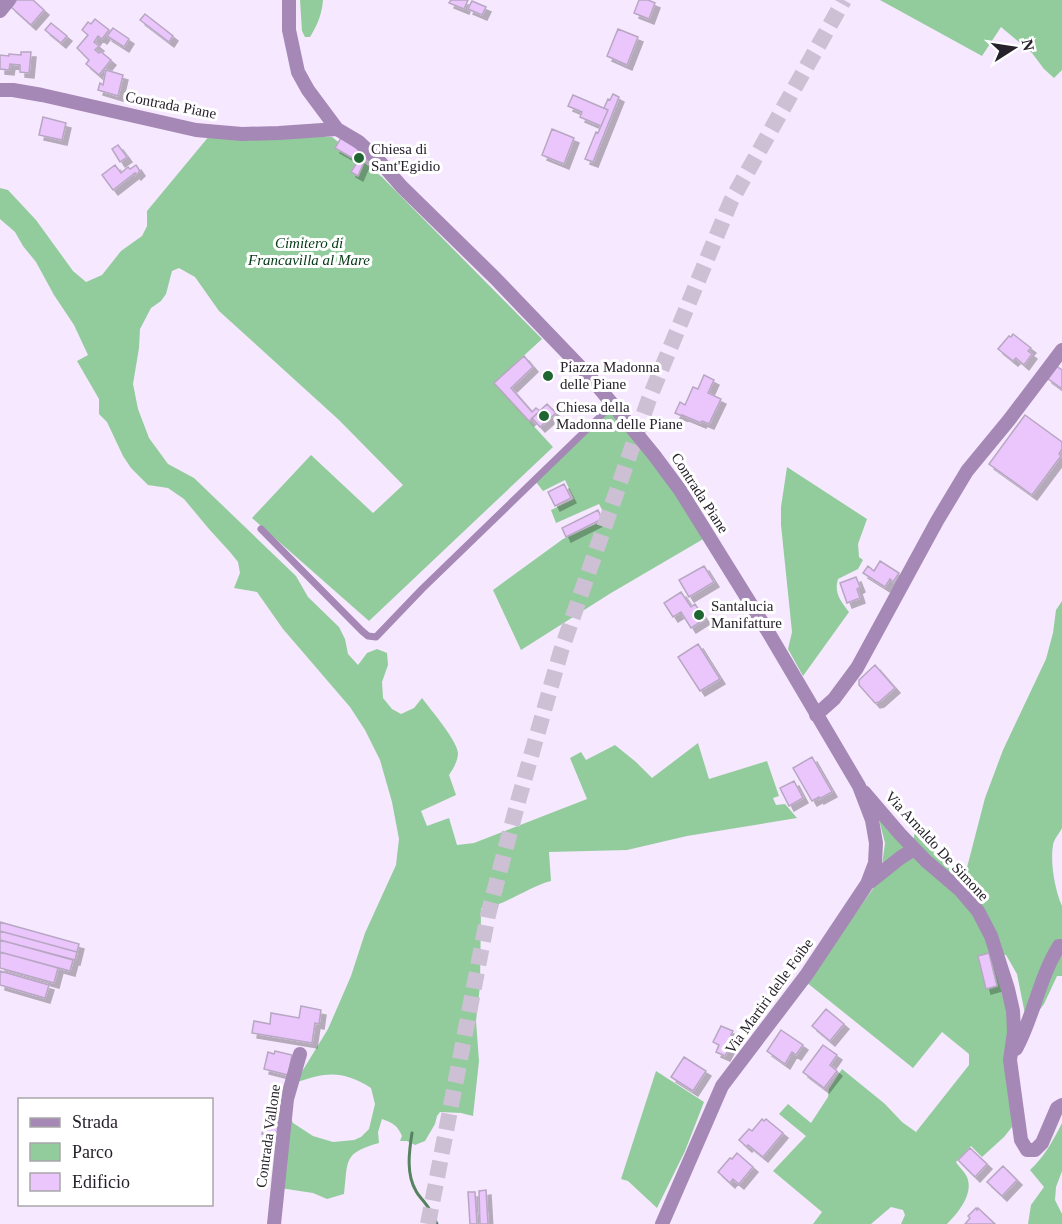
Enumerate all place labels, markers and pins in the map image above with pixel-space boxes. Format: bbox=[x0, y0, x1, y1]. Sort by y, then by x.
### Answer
place label: Chiesa di Sant'Egidio bbox=[371, 141, 440, 174]
marker: Chiesa di Sant'Egidio bbox=[352, 151, 366, 165]
place label: Piazza Madonna delle Piane bbox=[560, 359, 660, 392]
marker: Piazza Madonna delle Piane bbox=[541, 369, 555, 383]
place label: Chiesa della Madonna delle Piane bbox=[556, 399, 683, 432]
marker: Chiesa della Madonna delle Piane bbox=[537, 409, 551, 423]
place label: Santalucia Manifatture bbox=[711, 598, 782, 631]
marker: Santalucia Manifatture bbox=[692, 608, 706, 622]

